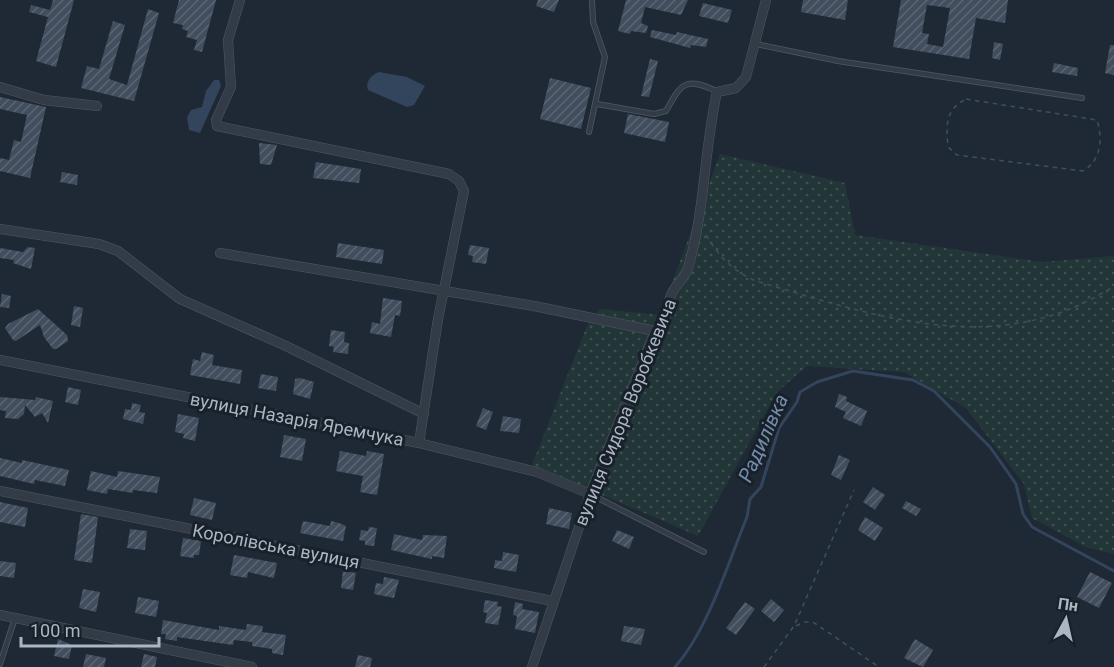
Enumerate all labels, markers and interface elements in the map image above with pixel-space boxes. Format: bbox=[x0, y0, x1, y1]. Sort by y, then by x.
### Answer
street label: вулиця Сидора Воробкевича bbox=[570, 295, 680, 529]
street label: вулиця Назарія Яремчука bbox=[189, 388, 405, 450]
water label: Радилівка bbox=[733, 390, 793, 486]
street label: Королівська вулиця bbox=[191, 519, 361, 573]
north arrow bbox=[1036, 589, 1096, 649]
text: Пн bbox=[1057, 594, 1079, 615]
scale bar bbox=[21, 610, 159, 648]
text: 100 m bbox=[30, 620, 81, 641]

